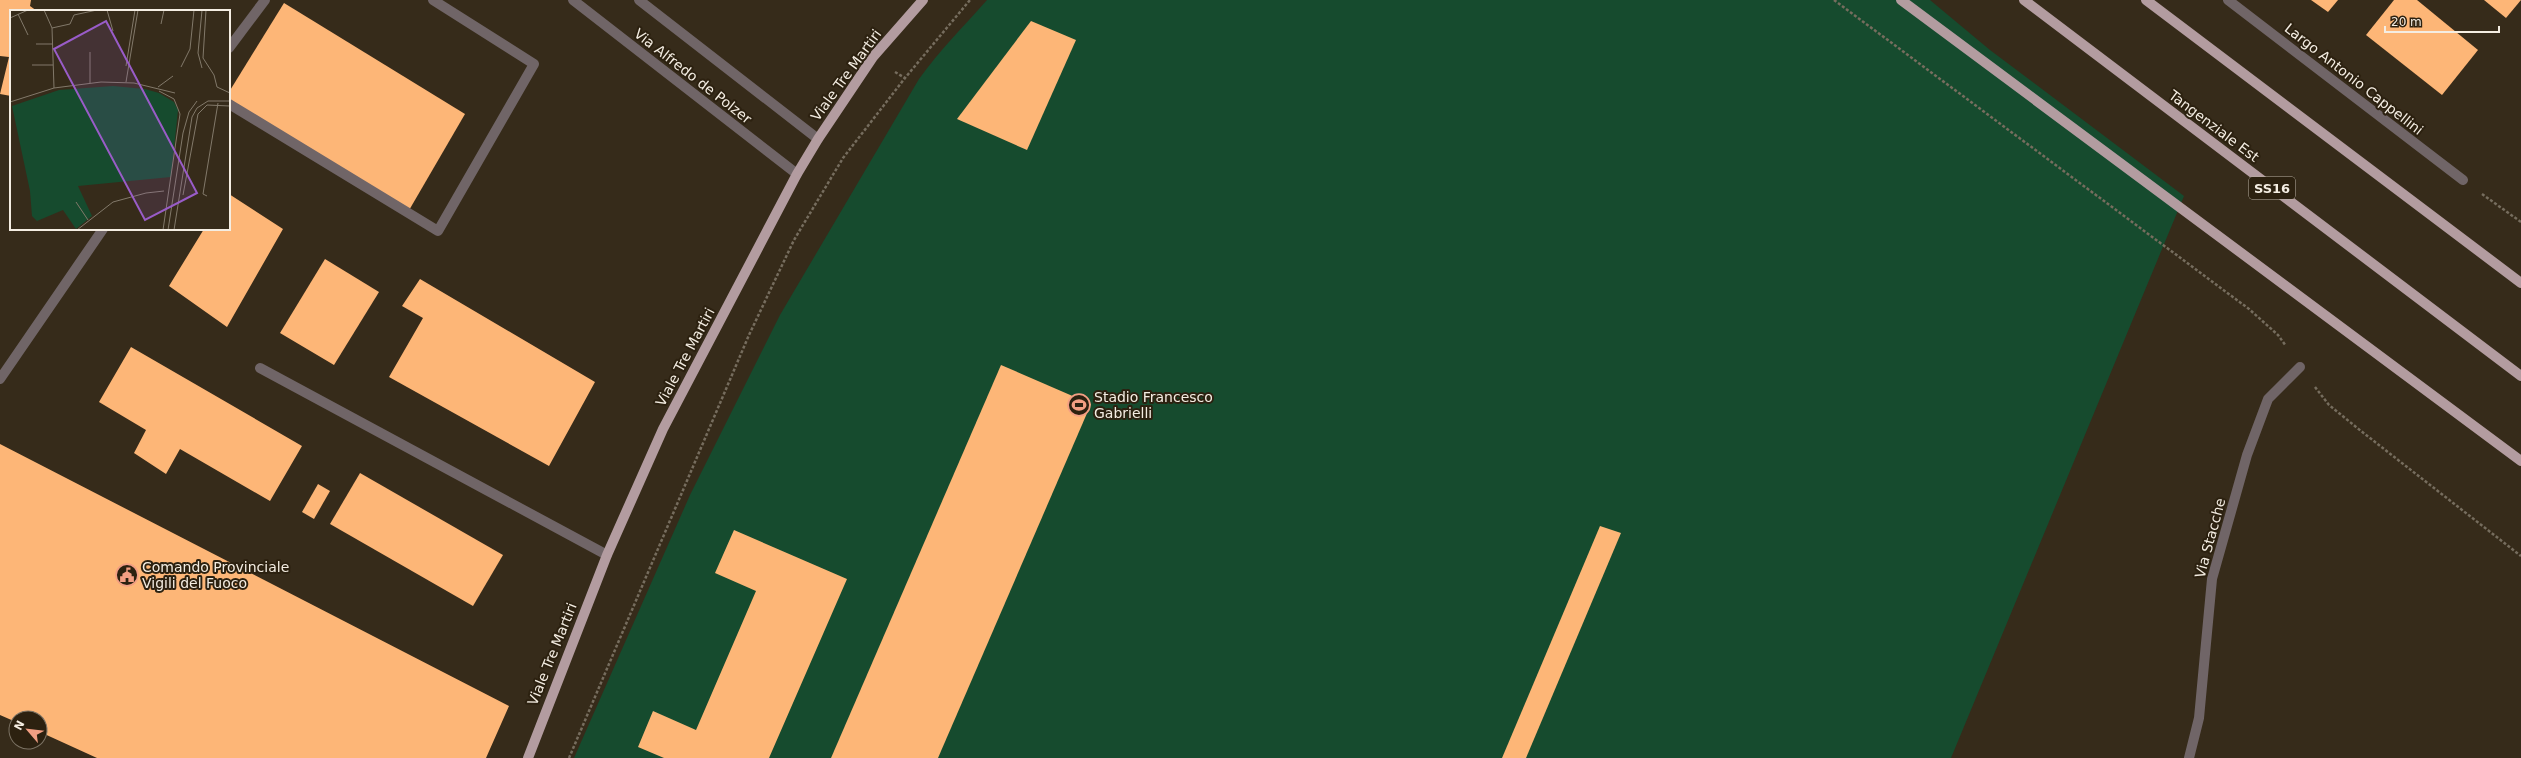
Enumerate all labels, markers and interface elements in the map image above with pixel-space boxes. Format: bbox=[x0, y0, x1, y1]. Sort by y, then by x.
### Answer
scale bar bbox=[2385, 8, 2499, 34]
inset map bbox=[10, 10, 230, 230]
text: 20 m bbox=[2391, 15, 2422, 29]
street label: Largo Antonio Cappellini bbox=[2282, 20, 2426, 138]
street label: Via Alfredo de Polzer bbox=[631, 25, 755, 127]
street label: Viale Tre Martiri bbox=[807, 26, 885, 124]
street label: Tangenziale Est bbox=[2165, 86, 2263, 165]
road number: SS16 bbox=[2249, 177, 2295, 199]
street label: Viale Tre Martiri bbox=[652, 305, 718, 409]
place label: Stadio Francesco Gabrielli bbox=[1094, 389, 1213, 421]
sports icon: Stadio Francesco Gabrielli bbox=[1066, 392, 1092, 418]
street label: Via Stacche bbox=[2192, 496, 2228, 580]
place label: Comando Provinciale Vigili del Fuoco bbox=[142, 559, 289, 591]
public building icon: Comando Provinciale Vigili del Fuoco bbox=[114, 562, 140, 588]
street label: Viale Tre Martiri bbox=[524, 600, 580, 708]
north arrow bbox=[8, 710, 48, 750]
text: N bbox=[12, 718, 28, 733]

